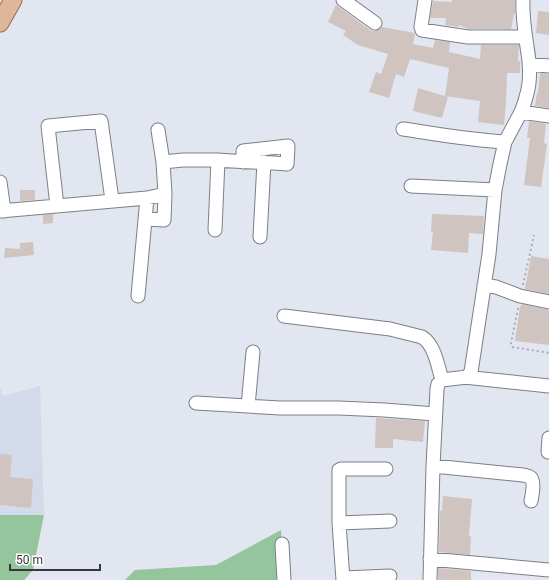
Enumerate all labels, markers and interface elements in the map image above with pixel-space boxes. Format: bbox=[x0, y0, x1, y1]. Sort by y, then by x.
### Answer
scale bar bbox=[10, 546, 100, 572]
text: 50 m bbox=[16, 553, 43, 567]

